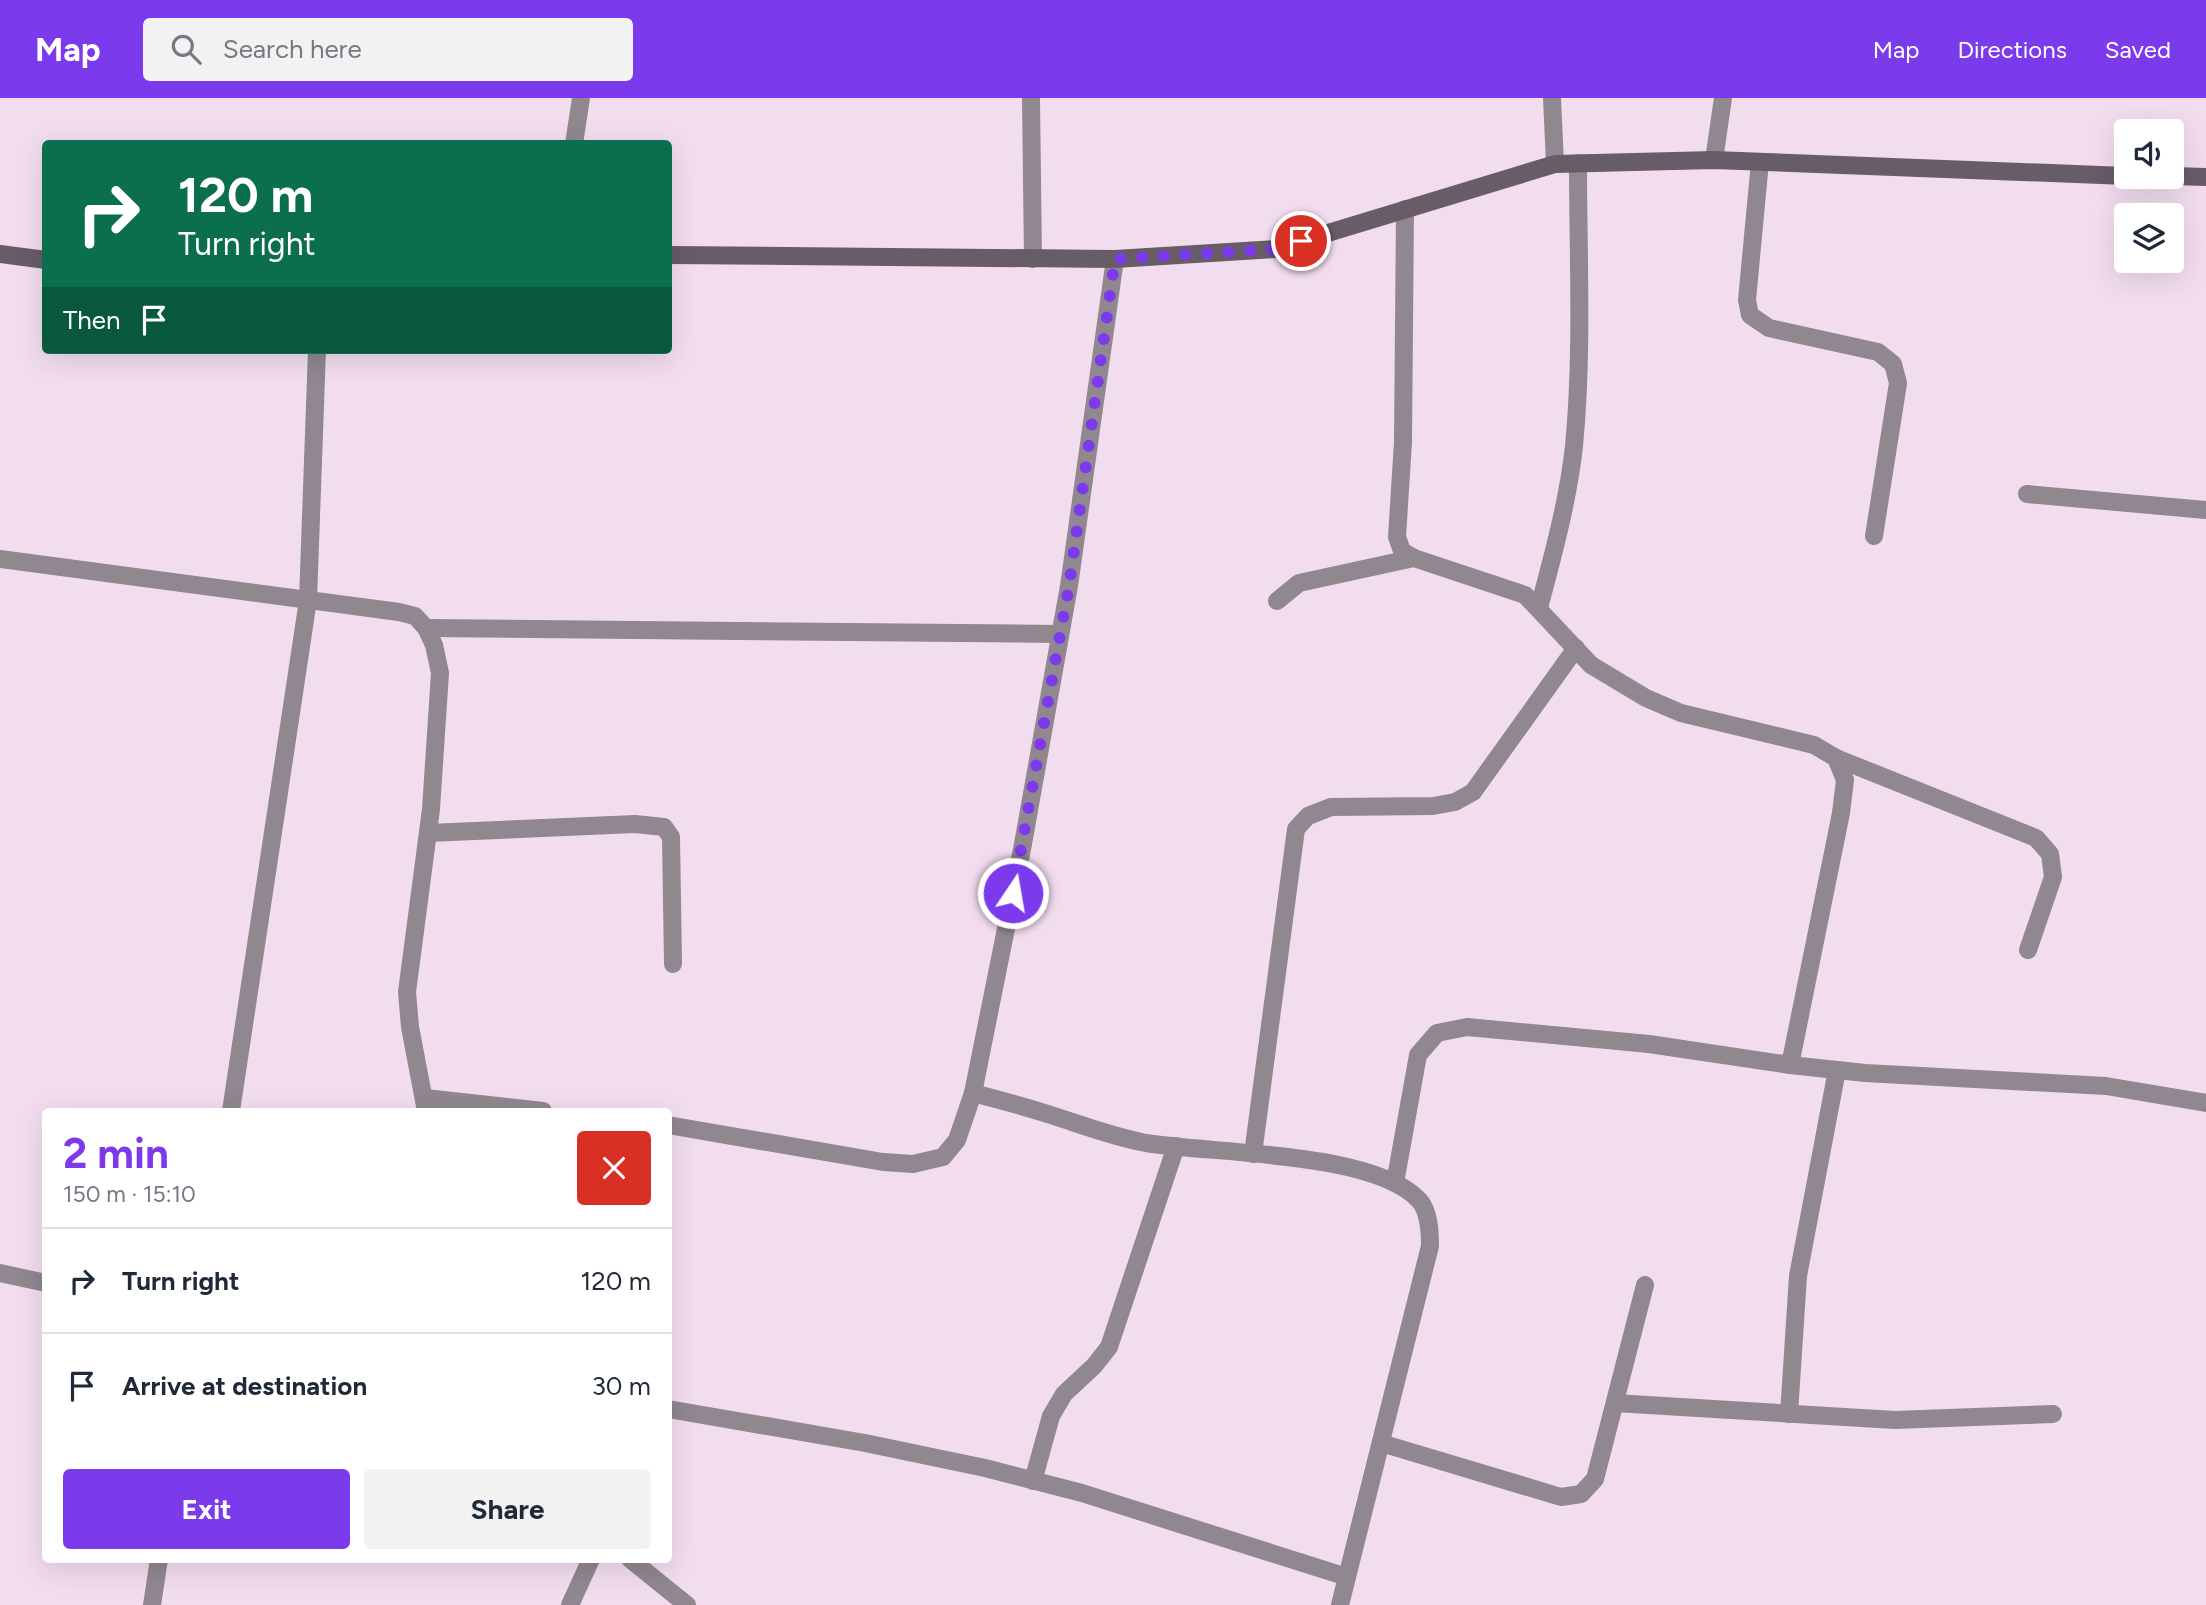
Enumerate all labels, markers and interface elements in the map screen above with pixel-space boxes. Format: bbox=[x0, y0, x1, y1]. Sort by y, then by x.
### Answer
search box bbox=[143, 18, 633, 81]
text: Map bbox=[35, 30, 101, 69]
icon: search bbox=[167, 30, 205, 68]
text: Search here bbox=[223, 33, 362, 65]
text: Map bbox=[1873, 35, 1919, 64]
text: Directions bbox=[1957, 35, 2067, 64]
text: Saved bbox=[2105, 35, 2171, 64]
map controls bbox=[2114, 119, 2184, 273]
button: sound bbox=[2114, 119, 2184, 189]
text: 120 m bbox=[178, 165, 313, 224]
icon: right bbox=[63, 168, 154, 259]
button: layers bbox=[2114, 203, 2184, 273]
pin bbox=[1271, 211, 1331, 271]
icon: arrive bbox=[1282, 222, 1320, 260]
text: Turn right bbox=[178, 225, 316, 263]
icon: arrive bbox=[135, 301, 173, 339]
text: Then bbox=[63, 304, 121, 336]
position arrow bbox=[976, 856, 1050, 930]
text: 2 min bbox=[63, 1128, 169, 1179]
button: close bbox=[577, 1131, 651, 1205]
text: 150 m · 15:10 bbox=[63, 1180, 196, 1208]
icon: right bbox=[63, 1262, 101, 1300]
text: Turn right bbox=[122, 1265, 239, 1297]
text: 120 m bbox=[581, 1265, 651, 1297]
icon: arrive bbox=[63, 1367, 101, 1405]
text: Arrive at destination bbox=[122, 1370, 367, 1402]
text: 30 m bbox=[592, 1370, 651, 1402]
button: Exit bbox=[63, 1469, 350, 1549]
button: Share bbox=[364, 1469, 651, 1549]

